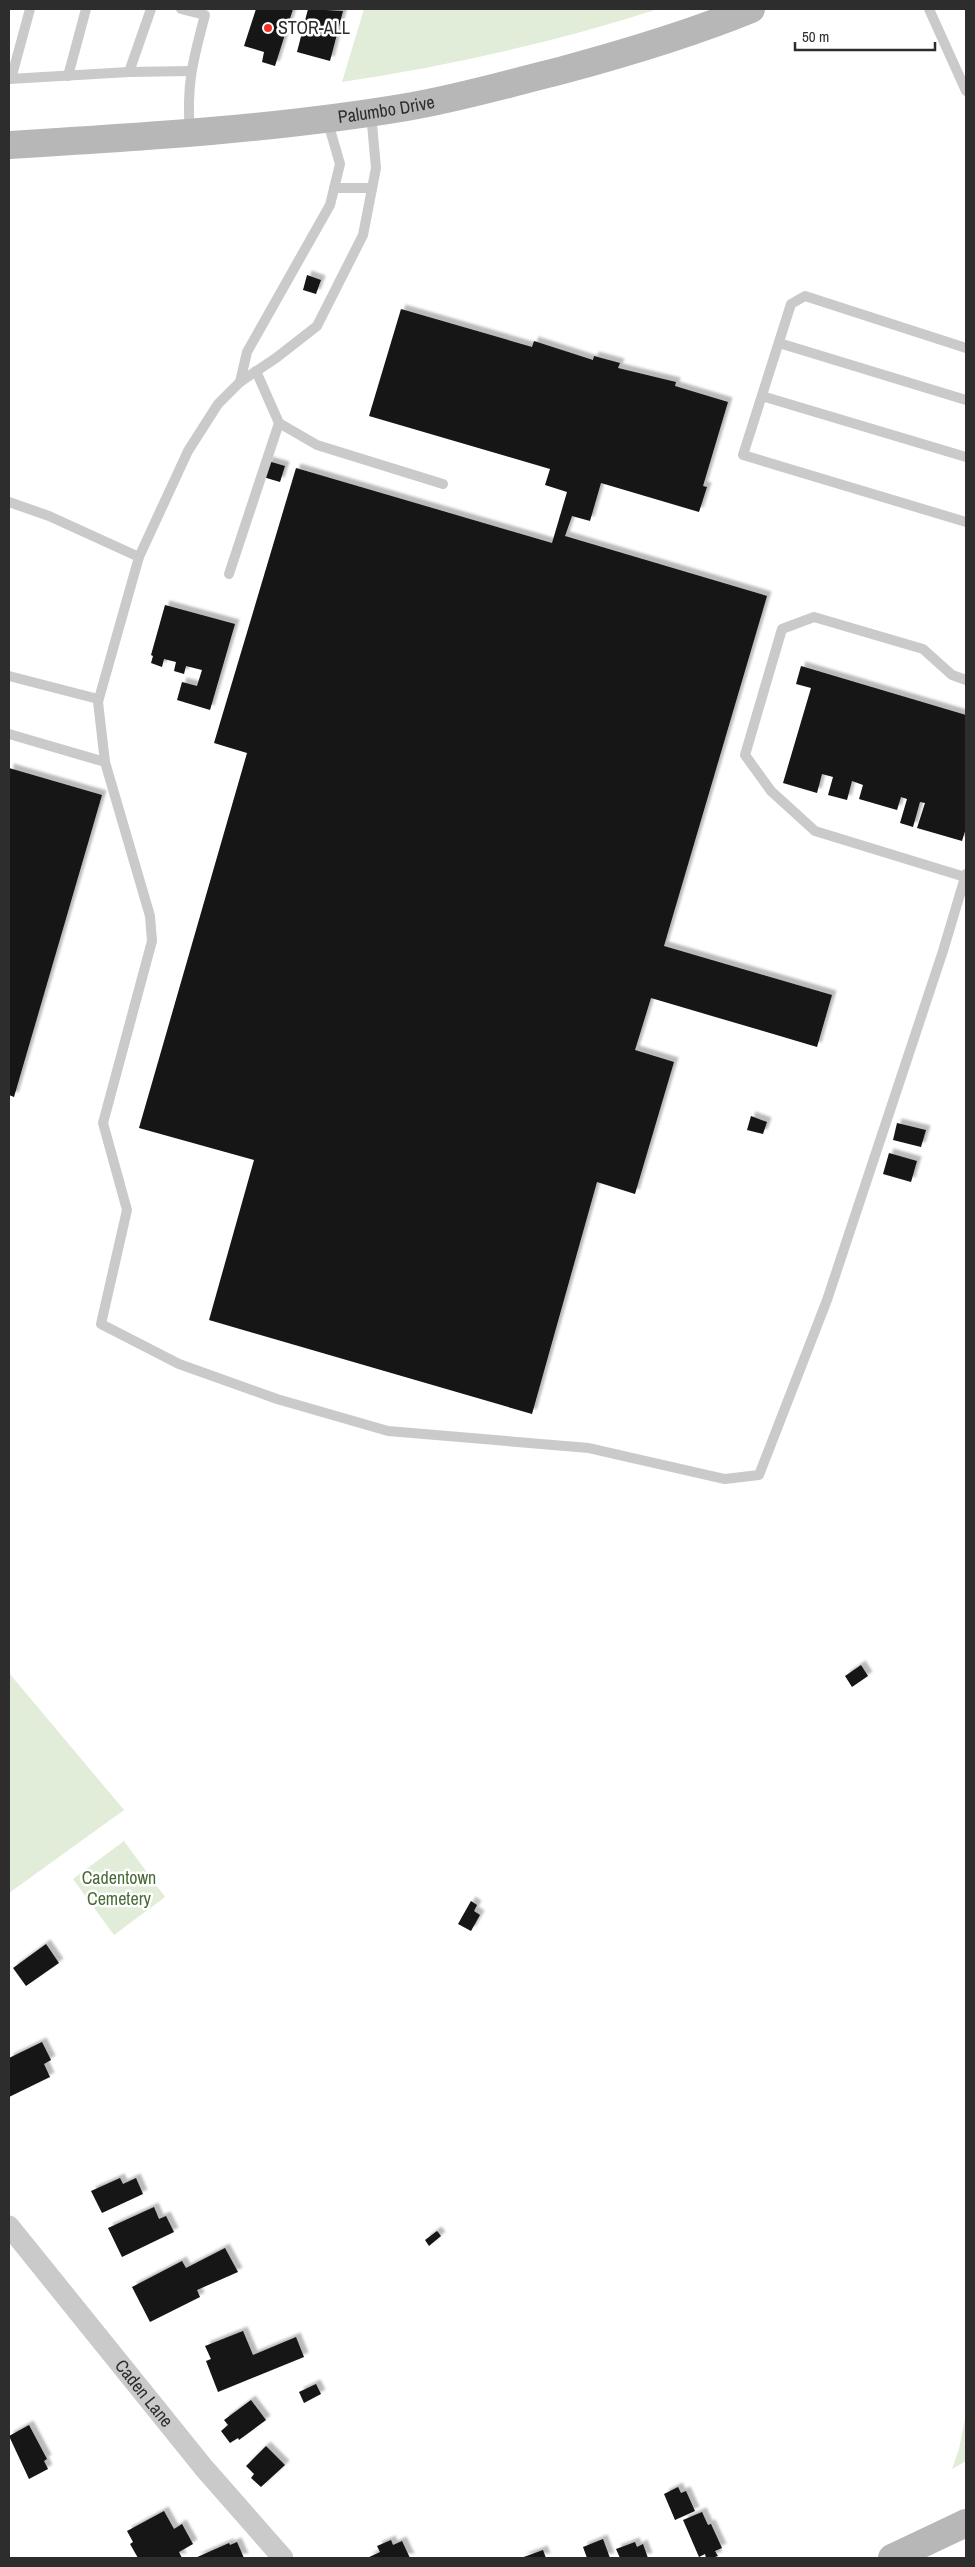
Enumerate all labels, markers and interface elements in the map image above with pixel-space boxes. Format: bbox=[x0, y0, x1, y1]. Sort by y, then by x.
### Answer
place label: STOR-ALL bbox=[278, 15, 350, 40]
scale bar bbox=[795, 20, 935, 52]
marker: STOR-ALL bbox=[262, 22, 274, 34]
text: 50 m bbox=[802, 26, 829, 47]
street label: Palumbo Drive bbox=[336, 89, 437, 129]
park label: Cadentown Cemetery bbox=[82, 1865, 156, 1911]
street label: Caden Lane bbox=[109, 2354, 179, 2432]

